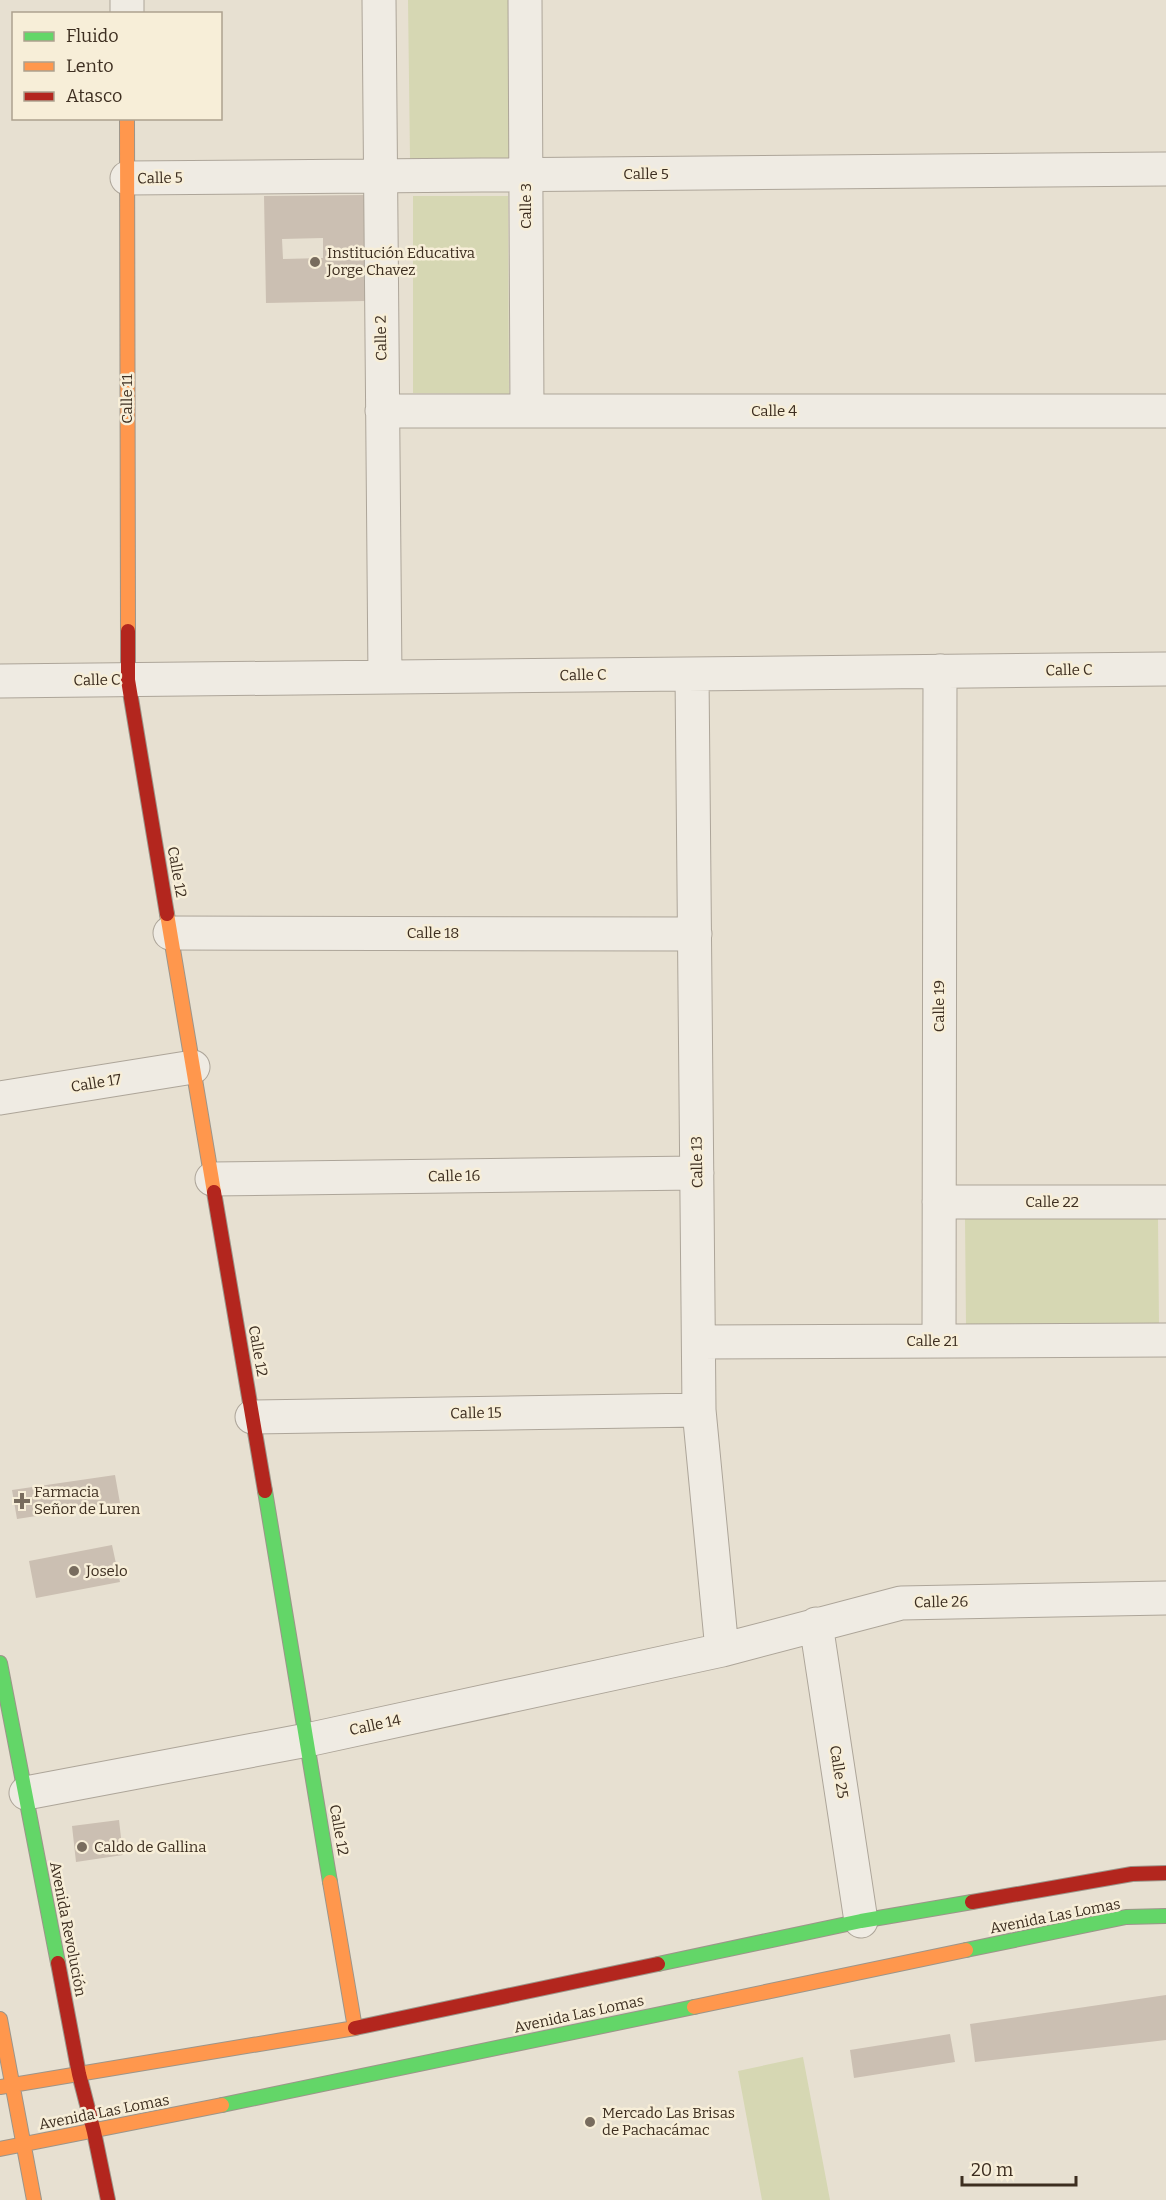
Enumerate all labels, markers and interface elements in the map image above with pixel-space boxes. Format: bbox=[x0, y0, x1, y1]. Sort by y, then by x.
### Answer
legend bbox=[12, 12, 222, 120]
text: Fluido bbox=[66, 25, 119, 47]
text: Lento bbox=[66, 55, 114, 77]
text: Atasco bbox=[66, 85, 122, 107]
street label: Calle 5 bbox=[623, 165, 669, 183]
street label: Calle 5 bbox=[137, 169, 183, 187]
street label: Calle 3 bbox=[517, 183, 535, 229]
place label: Institución Educativa Jorge Chavez bbox=[326, 244, 475, 279]
marker: Institución Educativa Jorge Chavez bbox=[308, 255, 322, 269]
street label: Calle 2 bbox=[372, 315, 390, 361]
street label: Calle 11 bbox=[118, 374, 136, 424]
street label: Calle 4 bbox=[751, 402, 797, 420]
street label: Calle C bbox=[1045, 661, 1093, 679]
street label: Calle C bbox=[559, 666, 607, 684]
street label: Calle C bbox=[73, 671, 121, 689]
street label: Calle 12 bbox=[164, 845, 190, 899]
street label: Calle 18 bbox=[407, 924, 459, 942]
street label: Calle 19 bbox=[930, 980, 948, 1032]
street label: Calle 17 bbox=[69, 1070, 123, 1096]
street label: Calle 13 bbox=[688, 1136, 706, 1188]
street label: Calle 16 bbox=[428, 1167, 481, 1185]
street label: Calle 22 bbox=[1025, 1193, 1079, 1211]
street label: Calle 12 bbox=[245, 1324, 271, 1378]
street label: Calle 21 bbox=[906, 1332, 958, 1350]
street label: Calle 15 bbox=[450, 1404, 502, 1422]
place label: Farmacia Señor de Luren bbox=[34, 1483, 141, 1518]
marker: Farmacia Señor de Luren bbox=[15, 1494, 29, 1508]
place label: Joselo bbox=[85, 1562, 128, 1580]
marker: Joselo bbox=[67, 1564, 81, 1578]
street label: Calle 26 bbox=[914, 1593, 969, 1611]
street label: Calle 14 bbox=[348, 1711, 403, 1739]
street label: Calle 25 bbox=[826, 1744, 852, 1800]
street label: Calle 12 bbox=[326, 1803, 352, 1857]
place label: Caldo de Gallina bbox=[94, 1838, 206, 1856]
marker: Caldo de Gallina bbox=[75, 1840, 89, 1854]
street label: Avenida Revolución bbox=[46, 1860, 90, 1998]
street label: Avenida Las Lomas bbox=[988, 1895, 1122, 1937]
street label: Avenida Las Lomas bbox=[512, 1991, 646, 2037]
street label: Avenida Las Lomas bbox=[37, 2091, 171, 2133]
place label: Mercado Las Brisas de Pachacámac bbox=[602, 2104, 735, 2139]
marker: Mercado Las Brisas de Pachacámac bbox=[583, 2115, 597, 2129]
scale bar bbox=[962, 2149, 1076, 2187]
text: 20 m bbox=[971, 2159, 1013, 2181]

